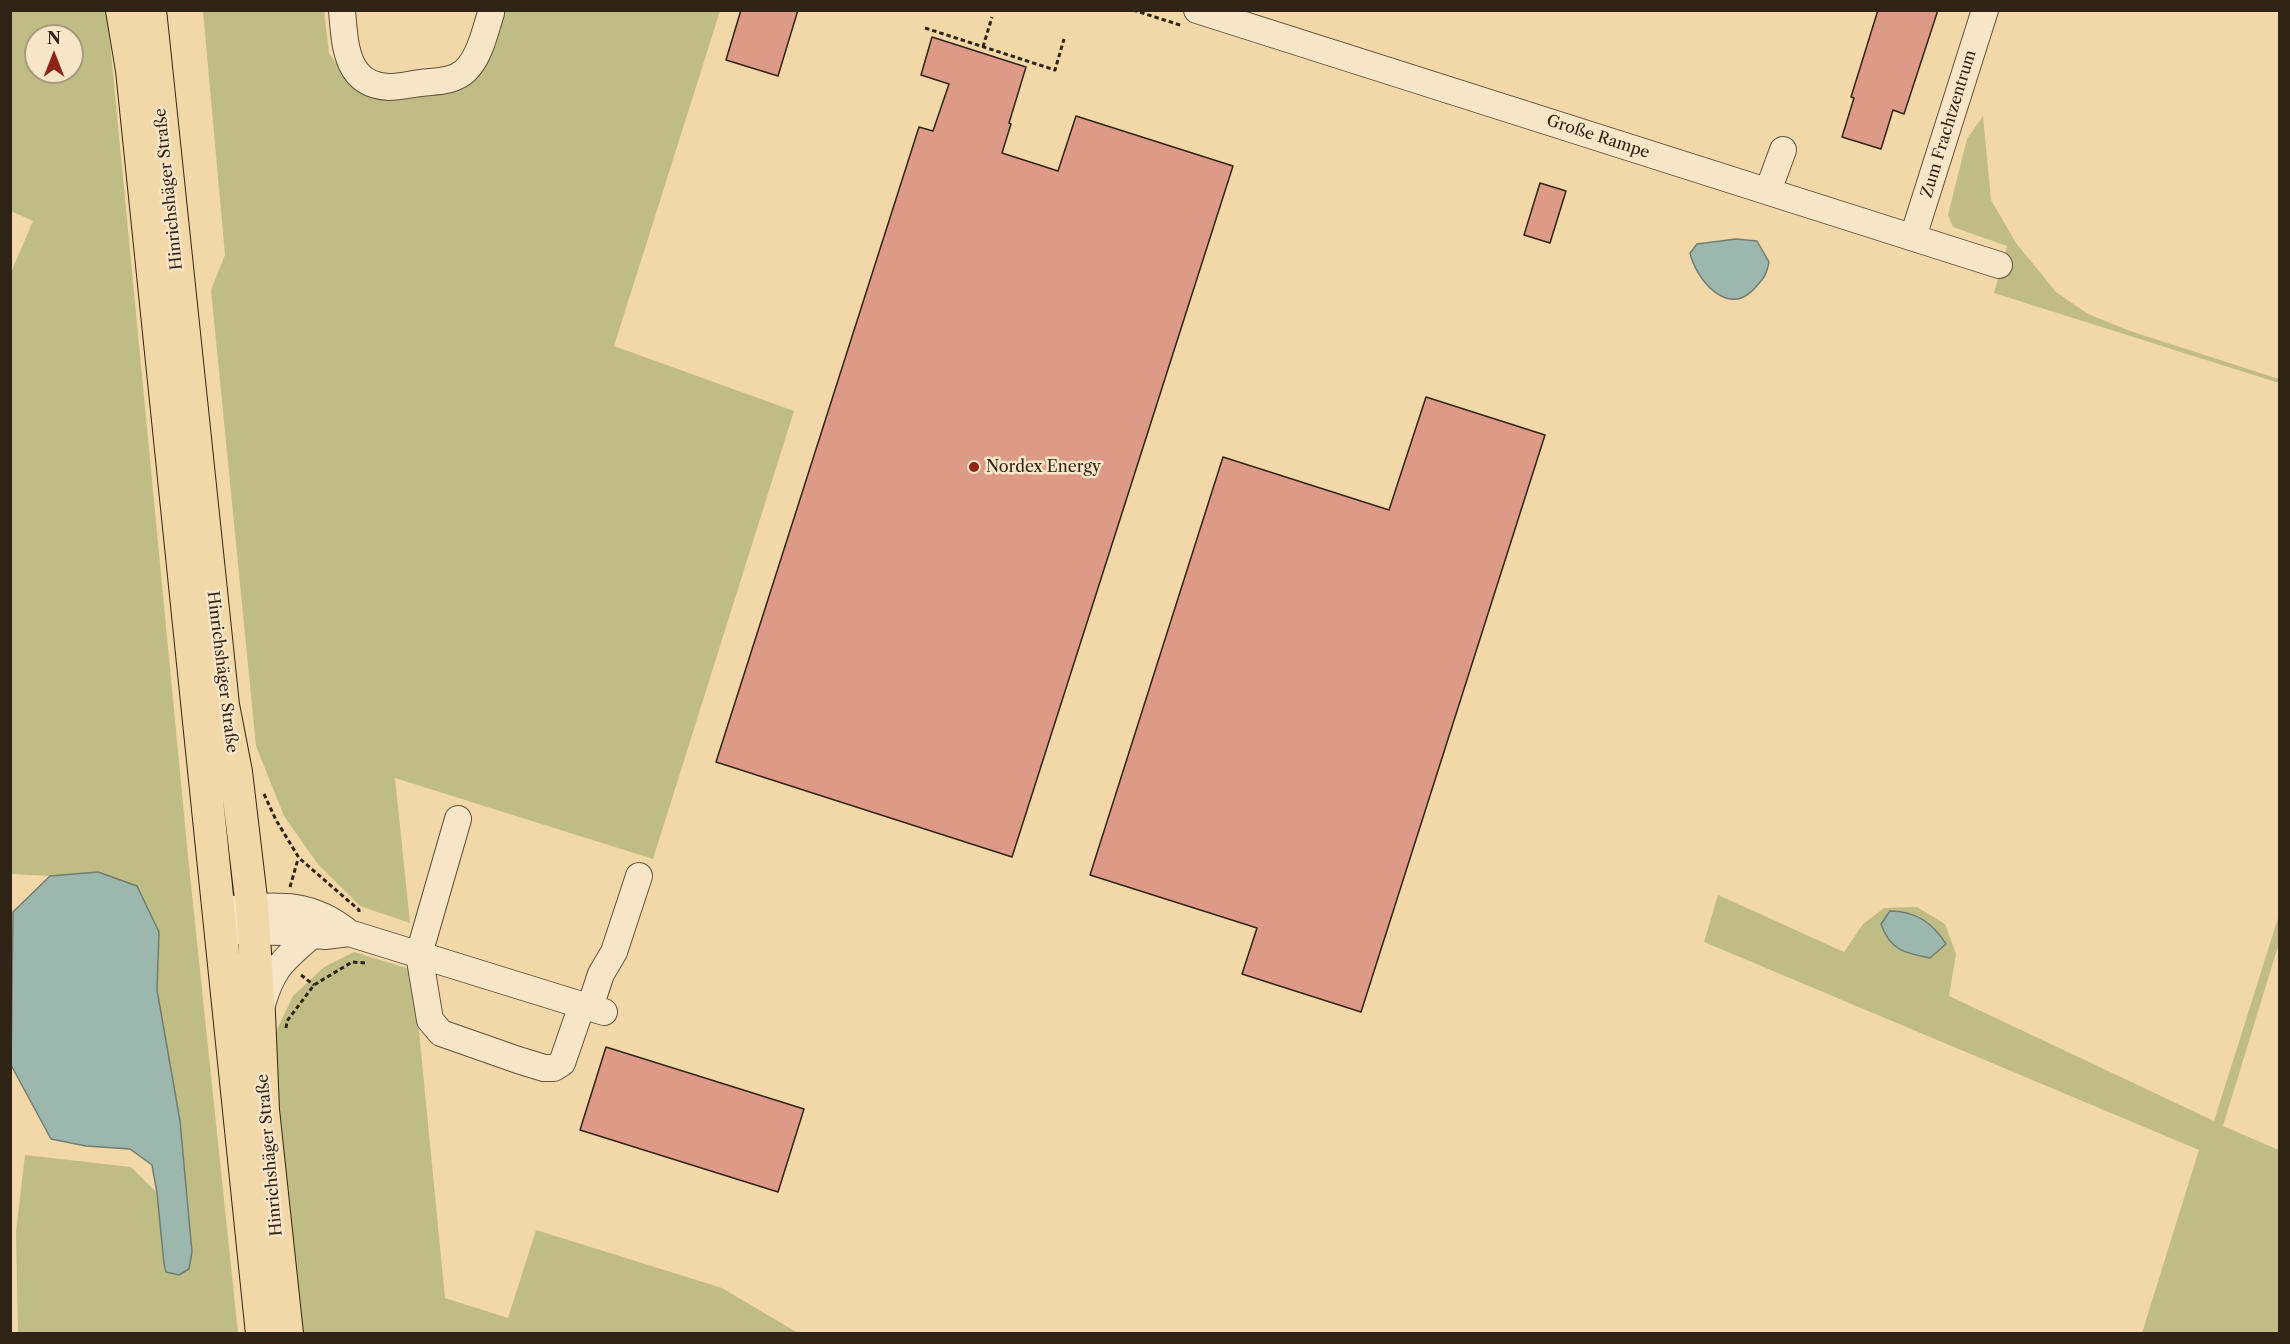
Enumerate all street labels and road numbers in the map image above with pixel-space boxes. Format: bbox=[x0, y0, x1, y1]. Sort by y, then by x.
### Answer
street label: Zum Frachtzentrum bbox=[1917, 48, 1981, 200]
street label: Hinrichshäger Straße bbox=[151, 107, 187, 271]
street label: Große Rampe bbox=[1544, 111, 1652, 163]
street label: Hinrichshäger Straße bbox=[203, 590, 241, 754]
street label: Hinrichshäger Straße bbox=[253, 1073, 287, 1237]

